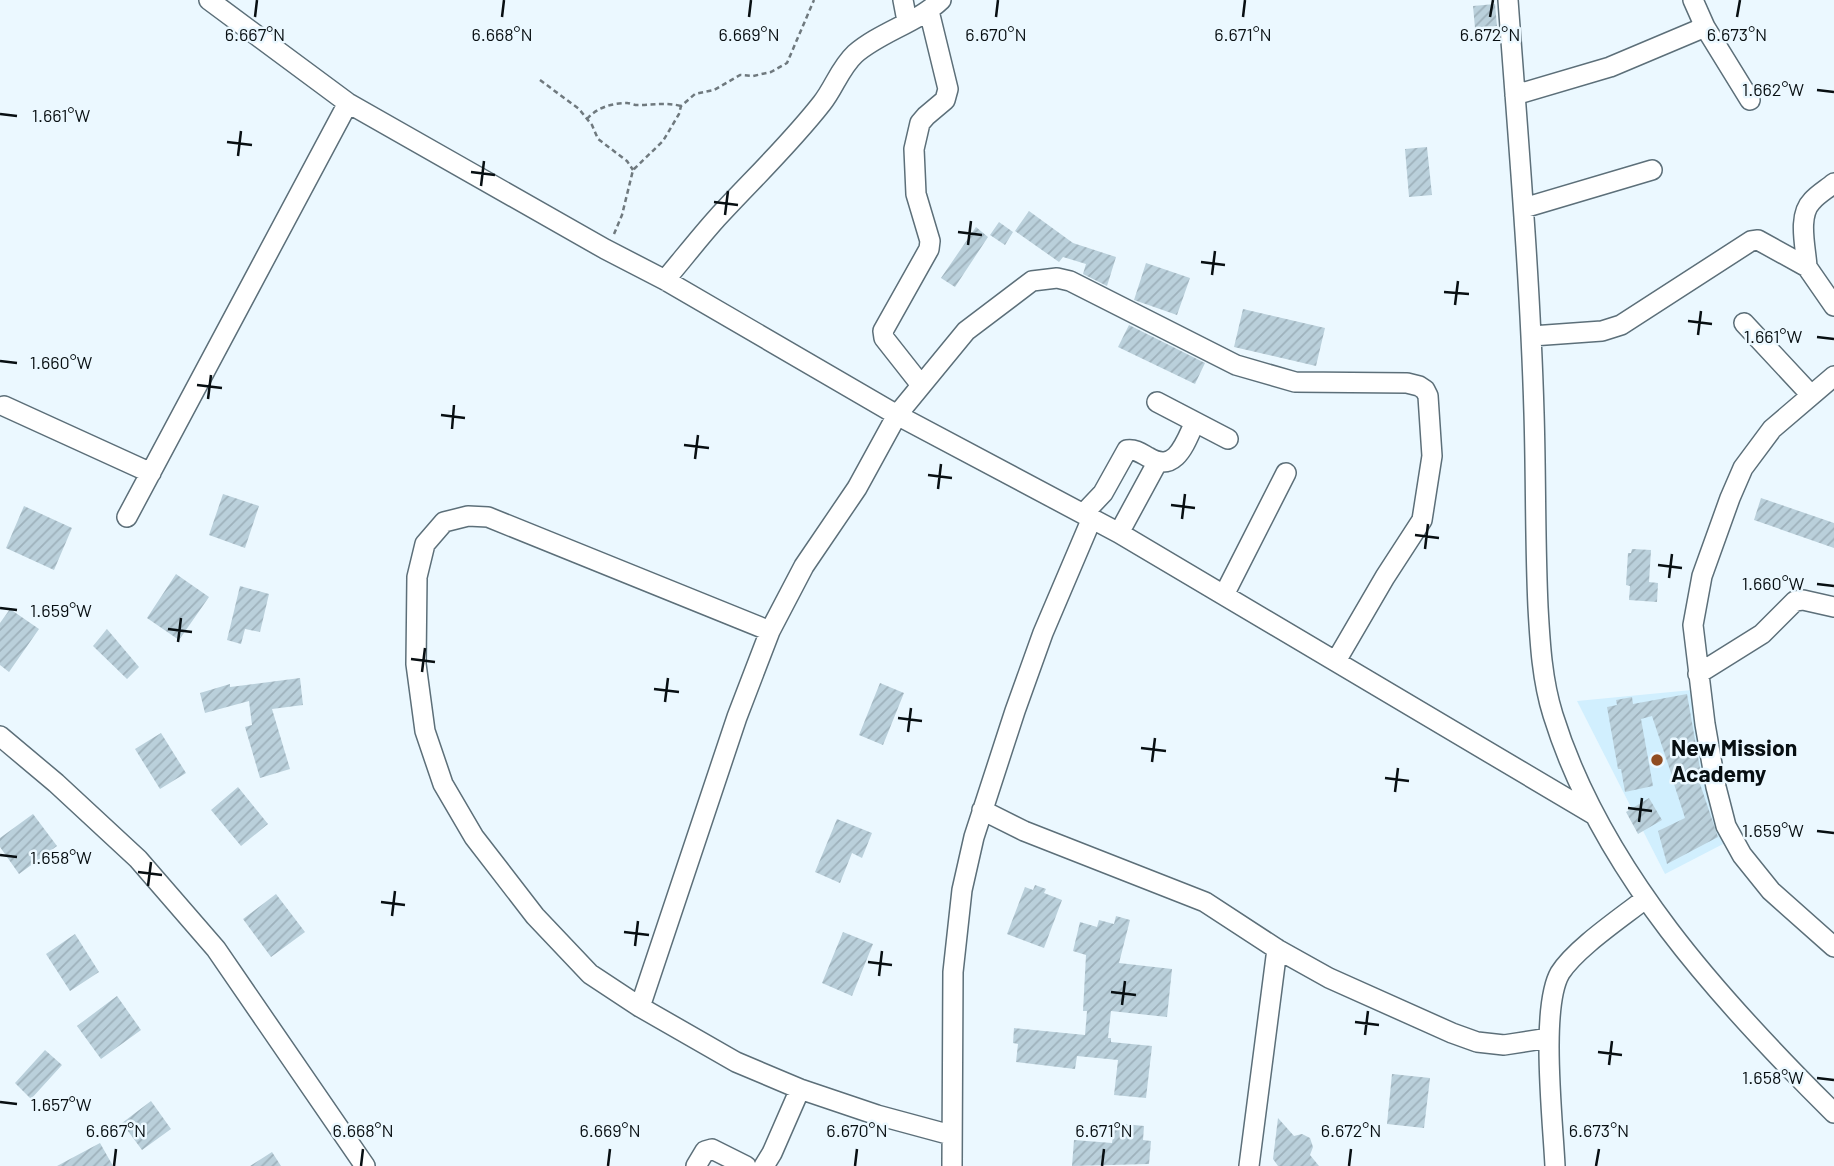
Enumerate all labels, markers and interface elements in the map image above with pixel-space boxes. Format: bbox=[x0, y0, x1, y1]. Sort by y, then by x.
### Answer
text: 6.667°N bbox=[225, 23, 285, 45]
text: 6.668°N bbox=[471, 23, 533, 45]
text: 6.669°N bbox=[718, 23, 780, 45]
text: 6.670°N bbox=[965, 23, 1027, 45]
text: 6.671°N bbox=[1214, 23, 1272, 45]
text: 6.672°N bbox=[1460, 23, 1520, 45]
text: 6.673°N bbox=[1707, 23, 1767, 45]
text: 1.662°W bbox=[1742, 78, 1804, 100]
text: 1.661°W bbox=[32, 104, 90, 126]
text: 1.661°W bbox=[1744, 325, 1802, 347]
text: 1.660°W bbox=[30, 351, 93, 373]
text: 1.660°W bbox=[1742, 572, 1805, 594]
text: 1.659°W bbox=[30, 599, 92, 621]
place label: New Mission Academy bbox=[1671, 733, 1797, 787]
marker: New Mission Academy bbox=[1649, 752, 1665, 768]
text: 1.659°W bbox=[1742, 819, 1804, 841]
text: 1.658°W bbox=[30, 846, 92, 868]
text: 1.658°W bbox=[1742, 1066, 1804, 1088]
text: 1.657°W bbox=[30, 1093, 92, 1115]
text: 6.667°N bbox=[86, 1119, 146, 1141]
text: 6.668°N bbox=[332, 1119, 394, 1141]
text: 6.669°N bbox=[579, 1119, 641, 1141]
text: 6.670°N bbox=[826, 1119, 888, 1141]
text: 6.671°N bbox=[1075, 1119, 1133, 1141]
text: 6.672°N bbox=[1321, 1119, 1381, 1141]
text: 6.673°N bbox=[1569, 1119, 1629, 1141]

